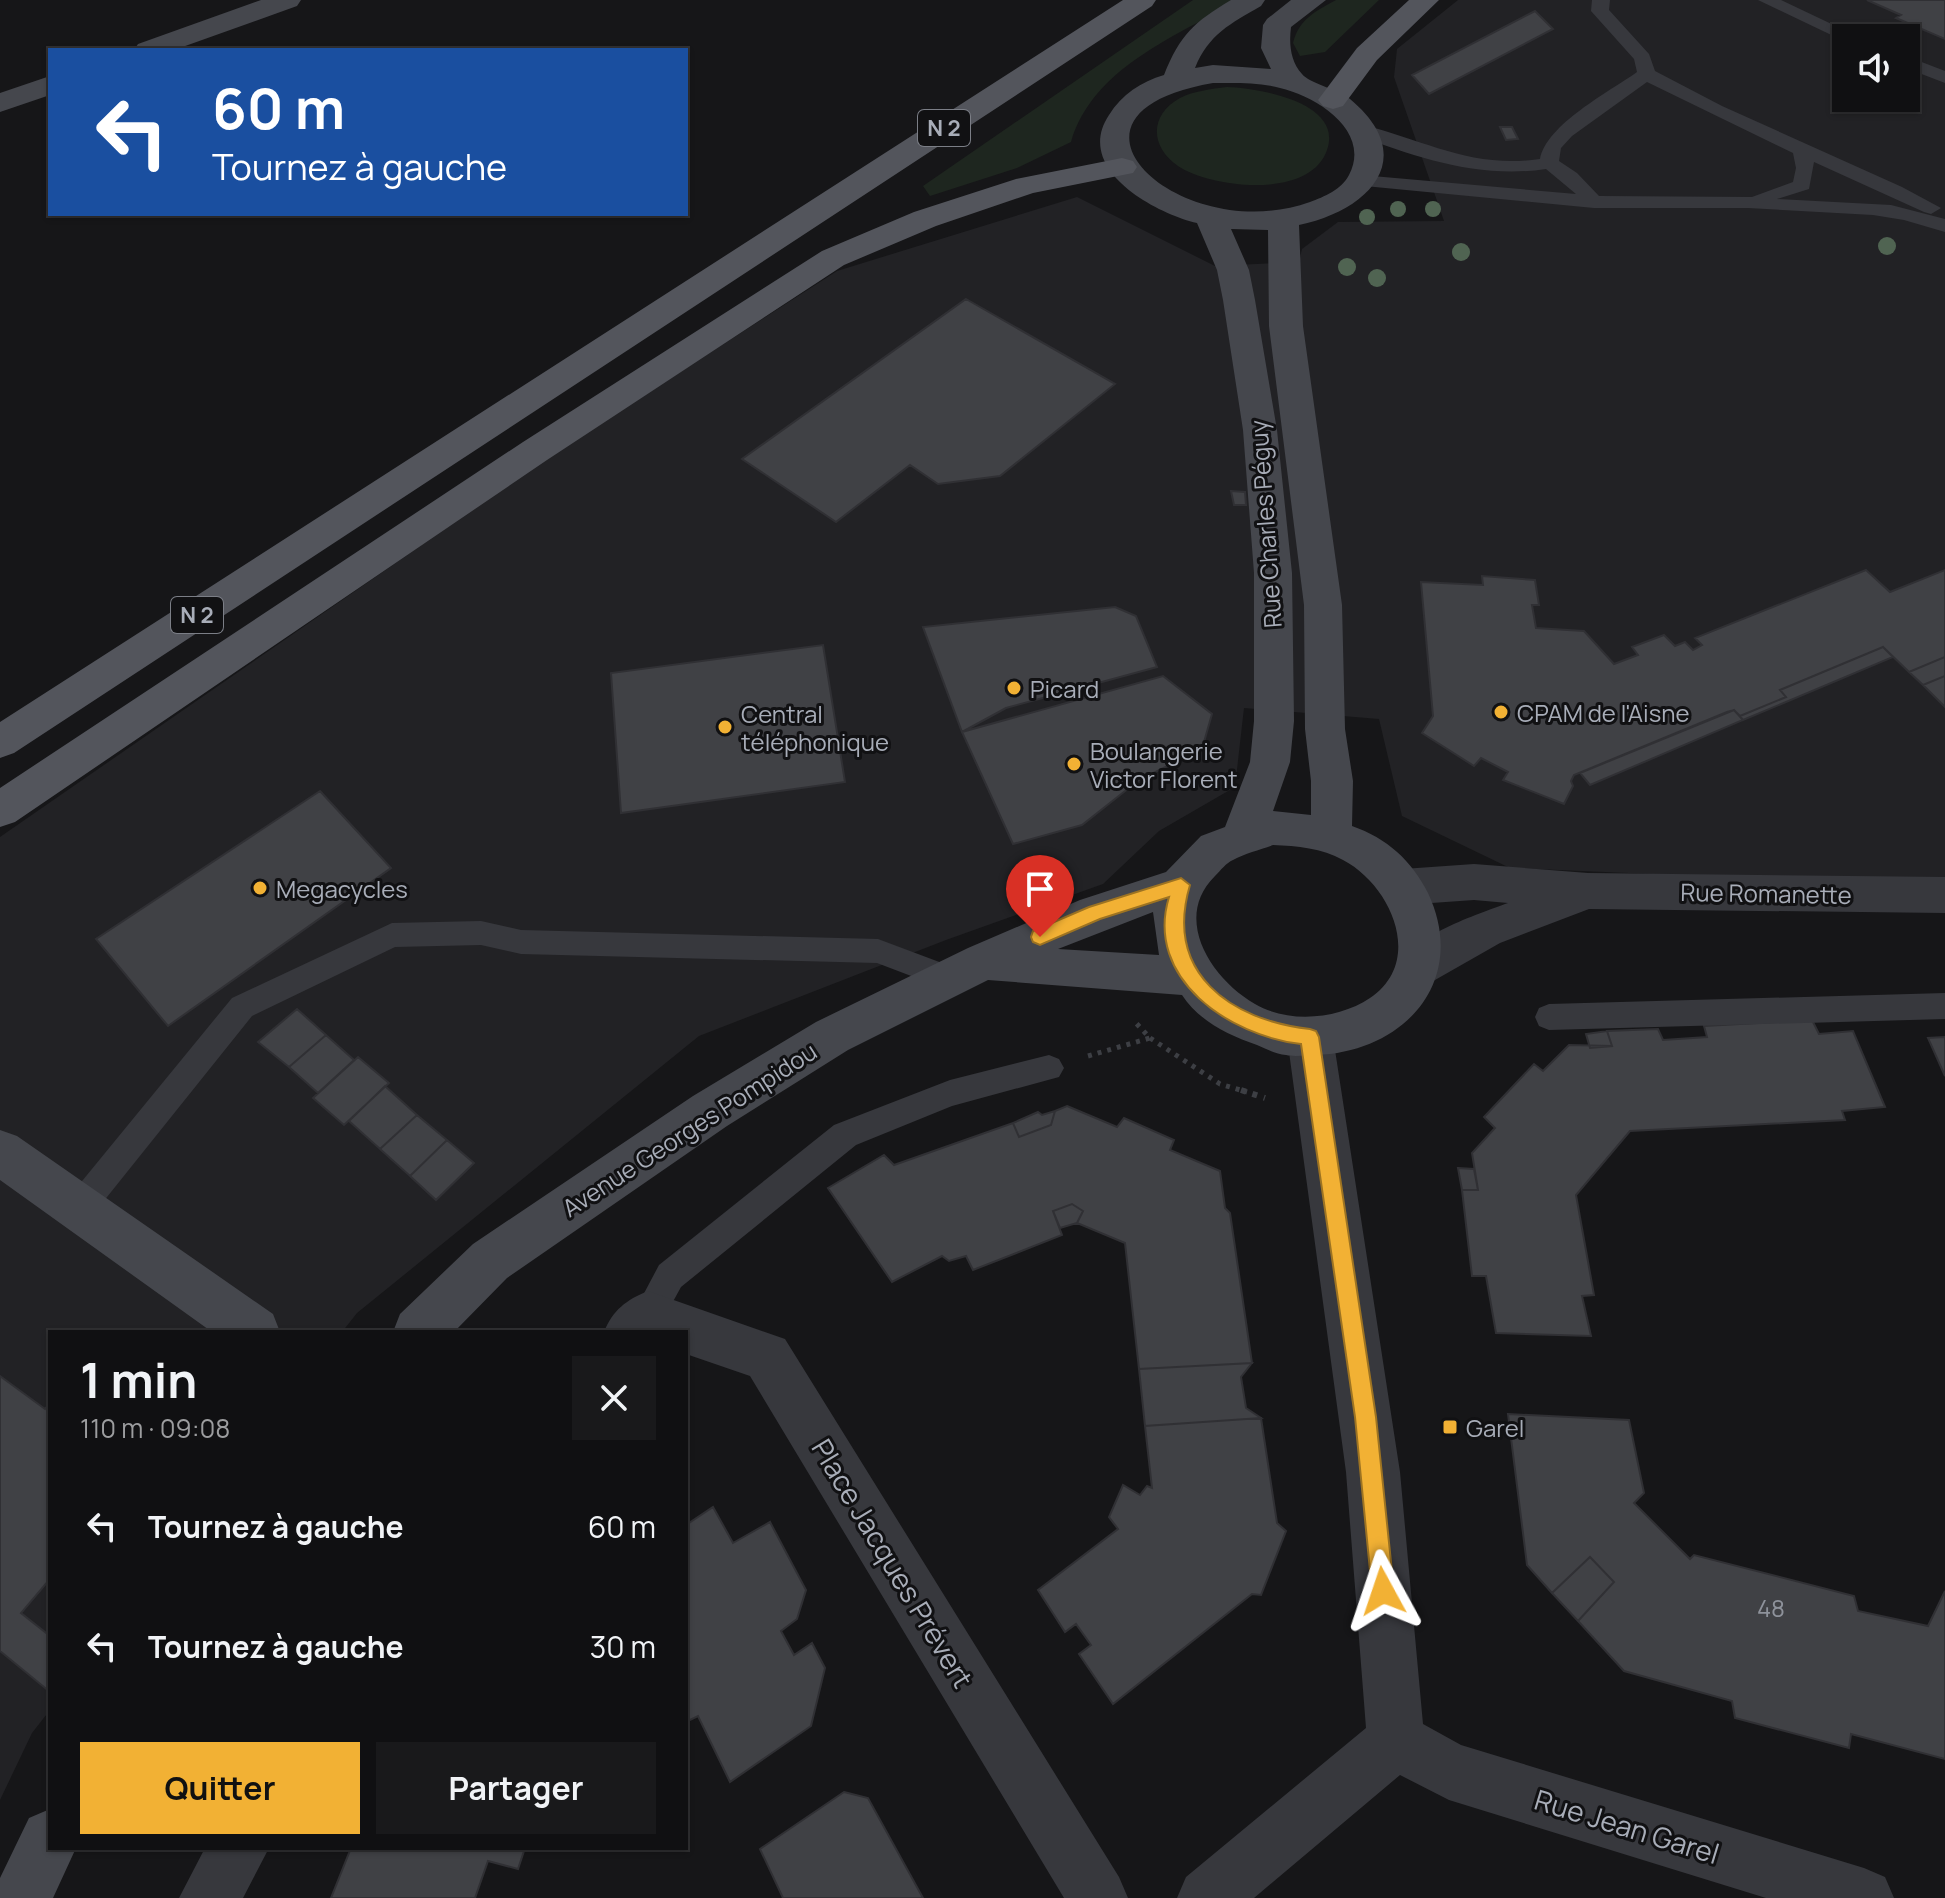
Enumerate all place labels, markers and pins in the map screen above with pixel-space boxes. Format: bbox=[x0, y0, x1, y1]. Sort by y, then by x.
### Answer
place label: Picard bbox=[1030, 672, 1099, 705]
marker: Picard bbox=[1005, 679, 1023, 697]
place label: CPAM de l'Aisne bbox=[1517, 696, 1689, 729]
place label: Central téléphonique bbox=[741, 697, 889, 758]
marker: CPAM de l'Aisne bbox=[1492, 703, 1510, 721]
marker: Central téléphonique bbox=[716, 718, 734, 736]
place label: Boulangerie Victor Florent bbox=[1090, 734, 1238, 795]
marker: Boulangerie Victor Florent bbox=[1065, 755, 1083, 773]
pin bbox=[1006, 855, 1074, 937]
place label: Megacycles bbox=[276, 872, 408, 905]
marker: Megacycles bbox=[251, 879, 269, 897]
place label: Garel bbox=[1466, 1411, 1524, 1444]
marker: Garel bbox=[1441, 1418, 1459, 1436]

